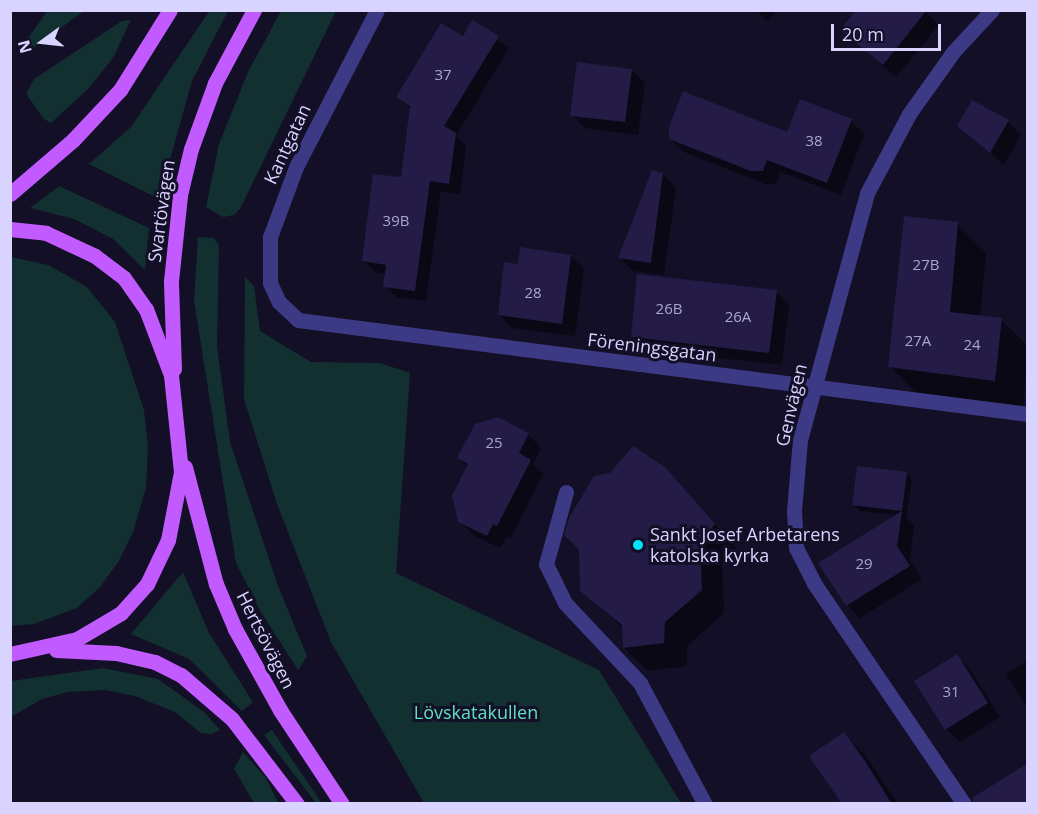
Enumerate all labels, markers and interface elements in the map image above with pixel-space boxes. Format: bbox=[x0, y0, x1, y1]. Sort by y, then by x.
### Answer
north arrow bbox=[12, 12, 72, 72]
scale bar bbox=[834, 12, 944, 50]
text: 20 m bbox=[842, 22, 884, 46]
text: N bbox=[12, 38, 37, 56]
house number: 37 bbox=[434, 66, 452, 84]
street label: Kantgatan bbox=[259, 101, 315, 187]
house number: 38 bbox=[805, 132, 823, 150]
street label: Svartövägen bbox=[143, 158, 179, 264]
house number: 39B bbox=[383, 212, 409, 230]
house number: 27B bbox=[913, 256, 939, 274]
house number: 28 bbox=[524, 284, 542, 302]
house number: 26B bbox=[656, 300, 682, 318]
house number: 26A bbox=[725, 308, 751, 326]
street label: Föreningsgatan bbox=[586, 328, 718, 366]
house number: 27A bbox=[905, 332, 931, 350]
house number: 24 bbox=[963, 336, 981, 354]
street label: Genvägen bbox=[771, 362, 811, 448]
house number: 25 bbox=[485, 434, 503, 452]
place label: Sankt Josef Arbetarens katolska kyrka bbox=[650, 524, 840, 566]
marker: Sankt Josef Arbetarens katolska kyrka bbox=[631, 538, 645, 552]
house number: 29 bbox=[855, 555, 873, 573]
street label: Hertsövägen bbox=[232, 588, 300, 692]
house number: 31 bbox=[942, 683, 960, 701]
park label: Lövskatakullen bbox=[414, 701, 538, 723]

